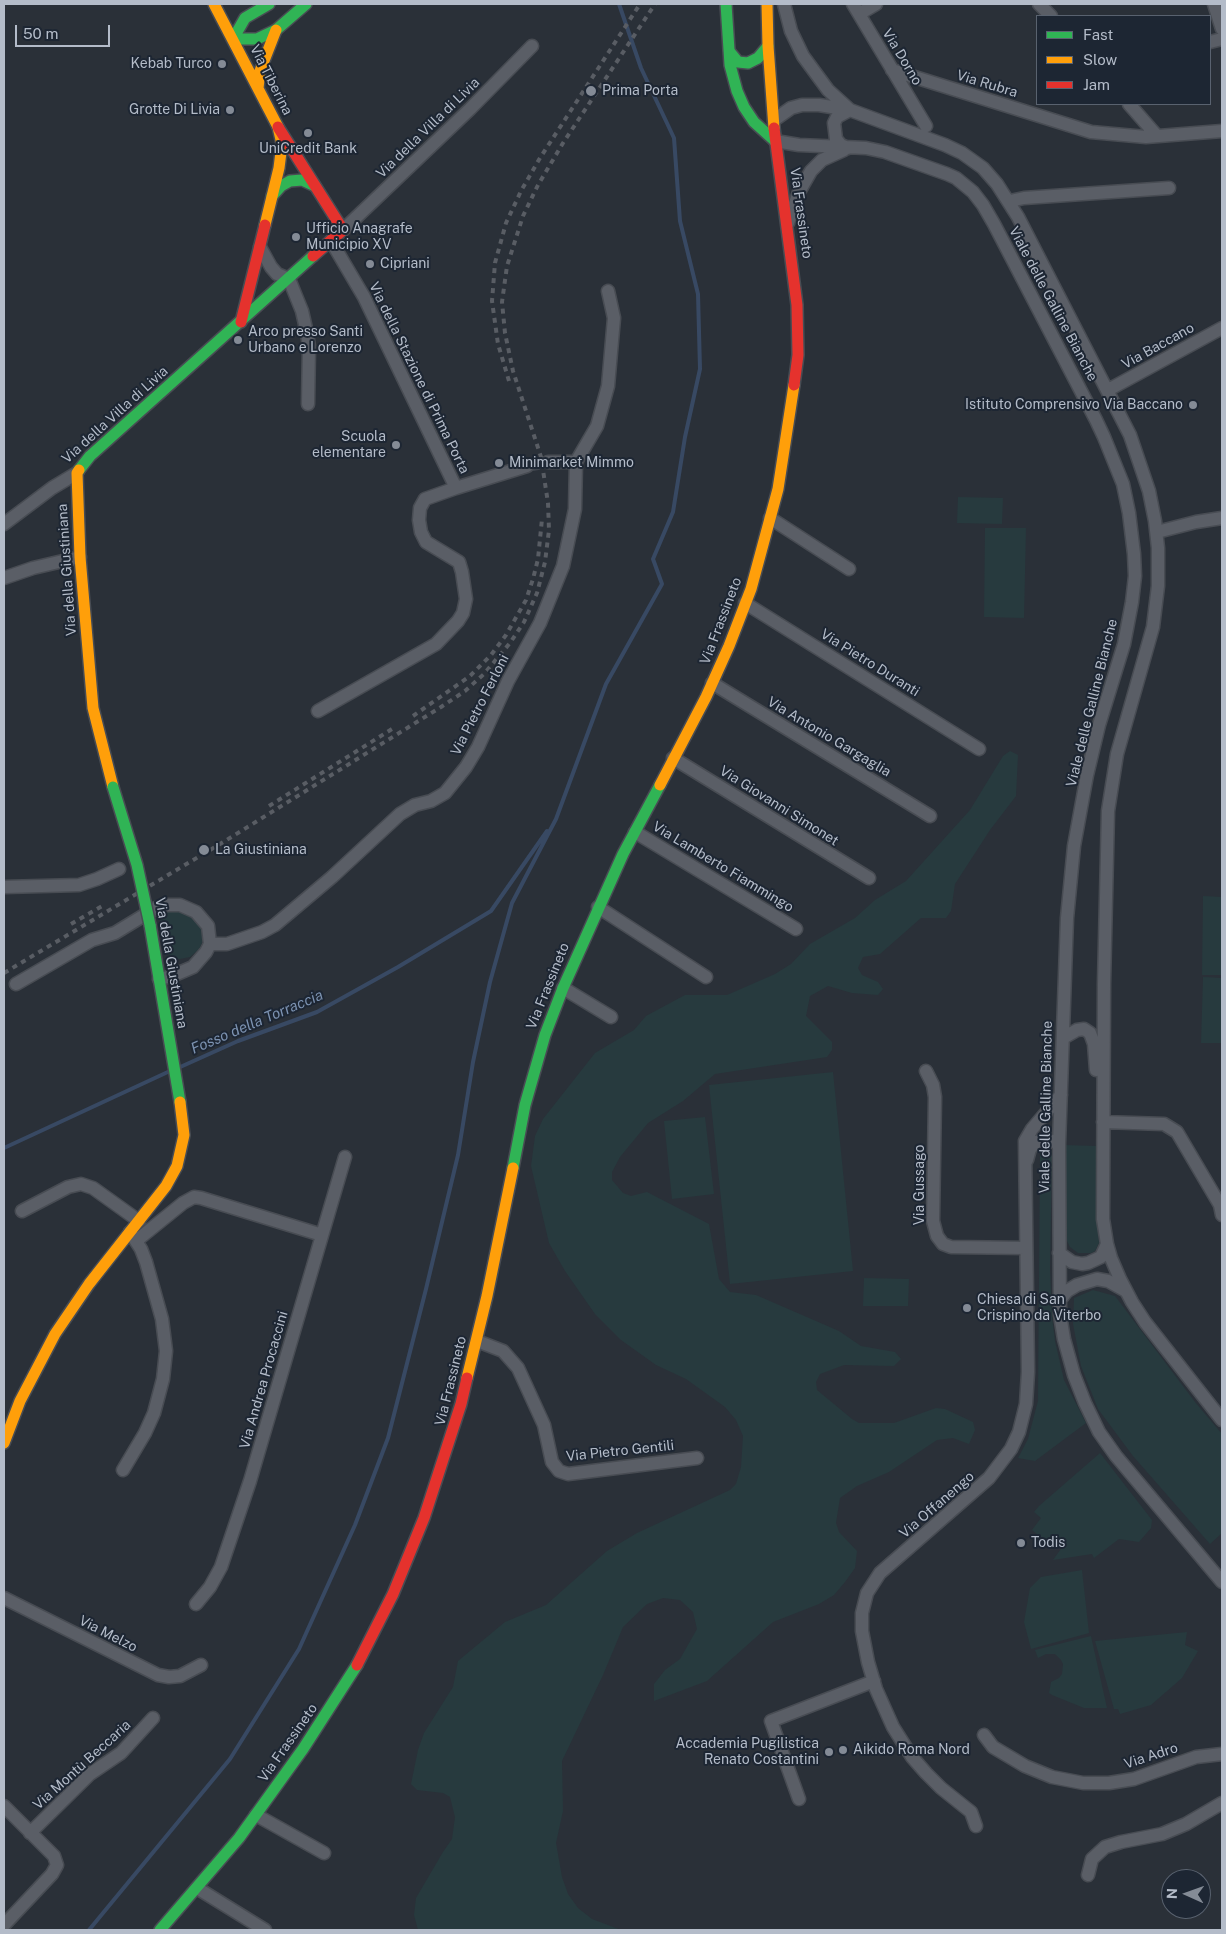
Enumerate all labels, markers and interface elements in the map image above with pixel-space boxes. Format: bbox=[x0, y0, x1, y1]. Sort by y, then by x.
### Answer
scale bar bbox=[18, 15, 112, 47]
legend bbox=[1036, 15, 1211, 105]
text: 50 m bbox=[23, 25, 58, 42]
street label: Via Dorno bbox=[879, 26, 925, 88]
text: Fast bbox=[1083, 26, 1113, 43]
street label: Via Tiberina bbox=[246, 42, 296, 118]
text: Slow bbox=[1083, 51, 1117, 68]
place label: Kebab Turco bbox=[131, 56, 212, 72]
marker: Kebab Turco bbox=[216, 58, 228, 70]
street label: Via Rubra bbox=[954, 67, 1020, 101]
street label: Via della Villa di Livia bbox=[373, 74, 483, 182]
text: Jam bbox=[1083, 76, 1110, 93]
place label: Prima Porta bbox=[602, 83, 678, 99]
marker: Prima Porta bbox=[584, 84, 598, 98]
place label: Grotte Di Livia bbox=[129, 102, 220, 118]
marker: Grotte Di Livia bbox=[224, 104, 236, 116]
marker: UniCredit Bank bbox=[302, 127, 314, 139]
place label: UniCredit Bank bbox=[259, 141, 357, 157]
street label: Via Frassineto bbox=[786, 166, 816, 260]
place label: Ufficio Anagrafe Municipio XV bbox=[306, 221, 413, 253]
street label: Viale delle Galline Bianche bbox=[1005, 224, 1101, 384]
marker: Ufficio Anagrafe Municipio XV bbox=[290, 231, 302, 243]
place label: Cipriani bbox=[380, 256, 430, 272]
marker: Cipriani bbox=[364, 258, 376, 270]
street label: Via della Stazione di Prima Porta bbox=[365, 279, 473, 477]
street label: Via Baccano bbox=[1119, 319, 1197, 373]
place label: Arco presso Santi Urbano e Lorenzo bbox=[248, 324, 363, 357]
marker: Arco presso Santi Urbano e Lorenzo bbox=[232, 334, 244, 346]
street label: Via della Villa di Livia bbox=[58, 363, 172, 467]
place label: Istituto Comprensivo Via Baccano bbox=[965, 397, 1183, 413]
marker: Istituto Comprensivo Via Baccano bbox=[1187, 399, 1199, 411]
place label: Scuola elementare bbox=[312, 429, 386, 462]
marker: Scuola elementare bbox=[390, 439, 402, 451]
place label: Minimarket Mimmo bbox=[509, 455, 634, 471]
marker: Minimarket Mimmo bbox=[493, 457, 505, 469]
street label: Via della Giustiniana bbox=[54, 503, 80, 637]
street label: Via Frassineto bbox=[697, 575, 745, 667]
street label: Viale delle Galline Bianche bbox=[1063, 617, 1121, 789]
street label: Via Pietro Duranti bbox=[817, 626, 923, 700]
street label: Via Pietro Ferloni bbox=[447, 652, 513, 758]
street label: Via Antonio Gargaglia bbox=[764, 693, 894, 781]
street label: Via Giovanni Simonet bbox=[716, 763, 842, 849]
street label: Via Lamberto Fiammingo bbox=[649, 818, 797, 916]
place label: La Giustiniana bbox=[215, 842, 307, 858]
marker: La Giustiniana bbox=[197, 843, 211, 857]
street label: Via della Giustiniana bbox=[151, 896, 191, 1030]
street label: Via Frassineto bbox=[523, 940, 573, 1032]
water label: Fosso della Torraccia bbox=[188, 986, 326, 1058]
street label: Viale delle Galline Bianche bbox=[1036, 1020, 1056, 1194]
street label: Via Gussago bbox=[912, 1145, 928, 1225]
place label: Chiesa di San Crispino da Viterbo bbox=[977, 1292, 1101, 1324]
marker: Chiesa di San Crispino da Viterbo bbox=[961, 1302, 973, 1314]
street label: Via Andrea Procaccini bbox=[236, 1309, 292, 1451]
street label: Via Frassineto bbox=[432, 1334, 470, 1428]
street label: Via Pietro Gentili bbox=[565, 1437, 675, 1465]
street label: Via Offanengo bbox=[896, 1468, 978, 1542]
place label: Todis bbox=[1031, 1535, 1065, 1551]
marker: Todis bbox=[1015, 1537, 1027, 1549]
street label: Via Melzo bbox=[76, 1612, 140, 1656]
street label: Via Frassineto bbox=[255, 1701, 321, 1785]
street label: Via Montù Beccaria bbox=[30, 1717, 134, 1813]
place label: Accademia Pugilistica Renato Costantini bbox=[675, 1736, 819, 1768]
street label: Via Adro bbox=[1122, 1739, 1180, 1773]
place label: Aikido Roma Nord bbox=[853, 1742, 970, 1758]
marker: Aikido Roma Nord bbox=[837, 1744, 849, 1756]
marker: Accademia Pugilistica Renato Costantini bbox=[823, 1746, 835, 1758]
north arrow bbox=[1161, 1869, 1211, 1919]
text: N bbox=[1164, 1888, 1180, 1899]

